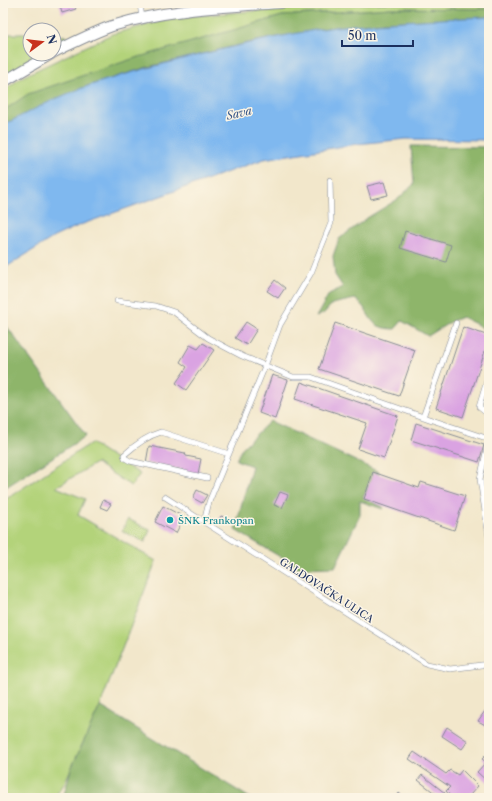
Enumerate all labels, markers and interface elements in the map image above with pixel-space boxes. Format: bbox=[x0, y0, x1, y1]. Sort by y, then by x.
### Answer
north arrow bbox=[22, 22, 62, 62]
scale bar bbox=[342, 22, 413, 48]
text: 50 m bbox=[348, 28, 377, 43]
text: N bbox=[44, 33, 60, 46]
water label: Sava bbox=[224, 103, 253, 123]
place label: ŠNK Frankopan bbox=[178, 514, 255, 527]
marker: ŠNK Frankopan bbox=[165, 515, 175, 525]
street label: GALDOVAČKA ULICA bbox=[277, 555, 377, 626]

